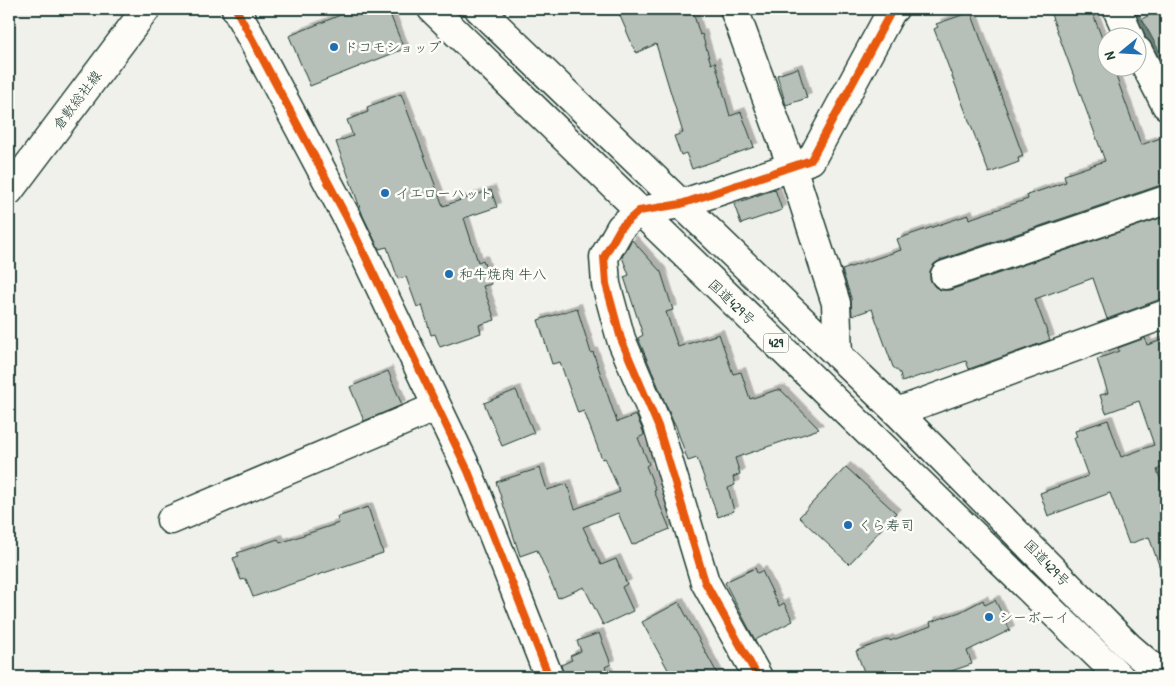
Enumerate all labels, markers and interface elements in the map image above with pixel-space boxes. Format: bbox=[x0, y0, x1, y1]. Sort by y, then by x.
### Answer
north arrow bbox=[1098, 28, 1148, 78]
place label: ドコモショップ bbox=[344, 37, 441, 56]
marker: ドコモショップ bbox=[328, 41, 340, 53]
text: N bbox=[1099, 49, 1119, 63]
street label: 倉敷総社線 bbox=[48, 66, 105, 133]
place label: イエローハット bbox=[395, 183, 493, 202]
marker: イエローハット bbox=[379, 187, 391, 199]
place label: 和牛焼肉 牛八 bbox=[459, 264, 546, 283]
marker: 和牛焼肉 牛八 bbox=[443, 268, 455, 280]
street label: 国道429号 bbox=[705, 274, 760, 329]
road number: 429 bbox=[764, 333, 788, 352]
place label: くら寿司 bbox=[858, 515, 914, 534]
marker: くら寿司 bbox=[842, 519, 854, 531]
street label: 国道429号 bbox=[1020, 535, 1075, 590]
place label: シーボーイ bbox=[999, 607, 1069, 626]
marker: シーボーイ bbox=[983, 611, 995, 623]

